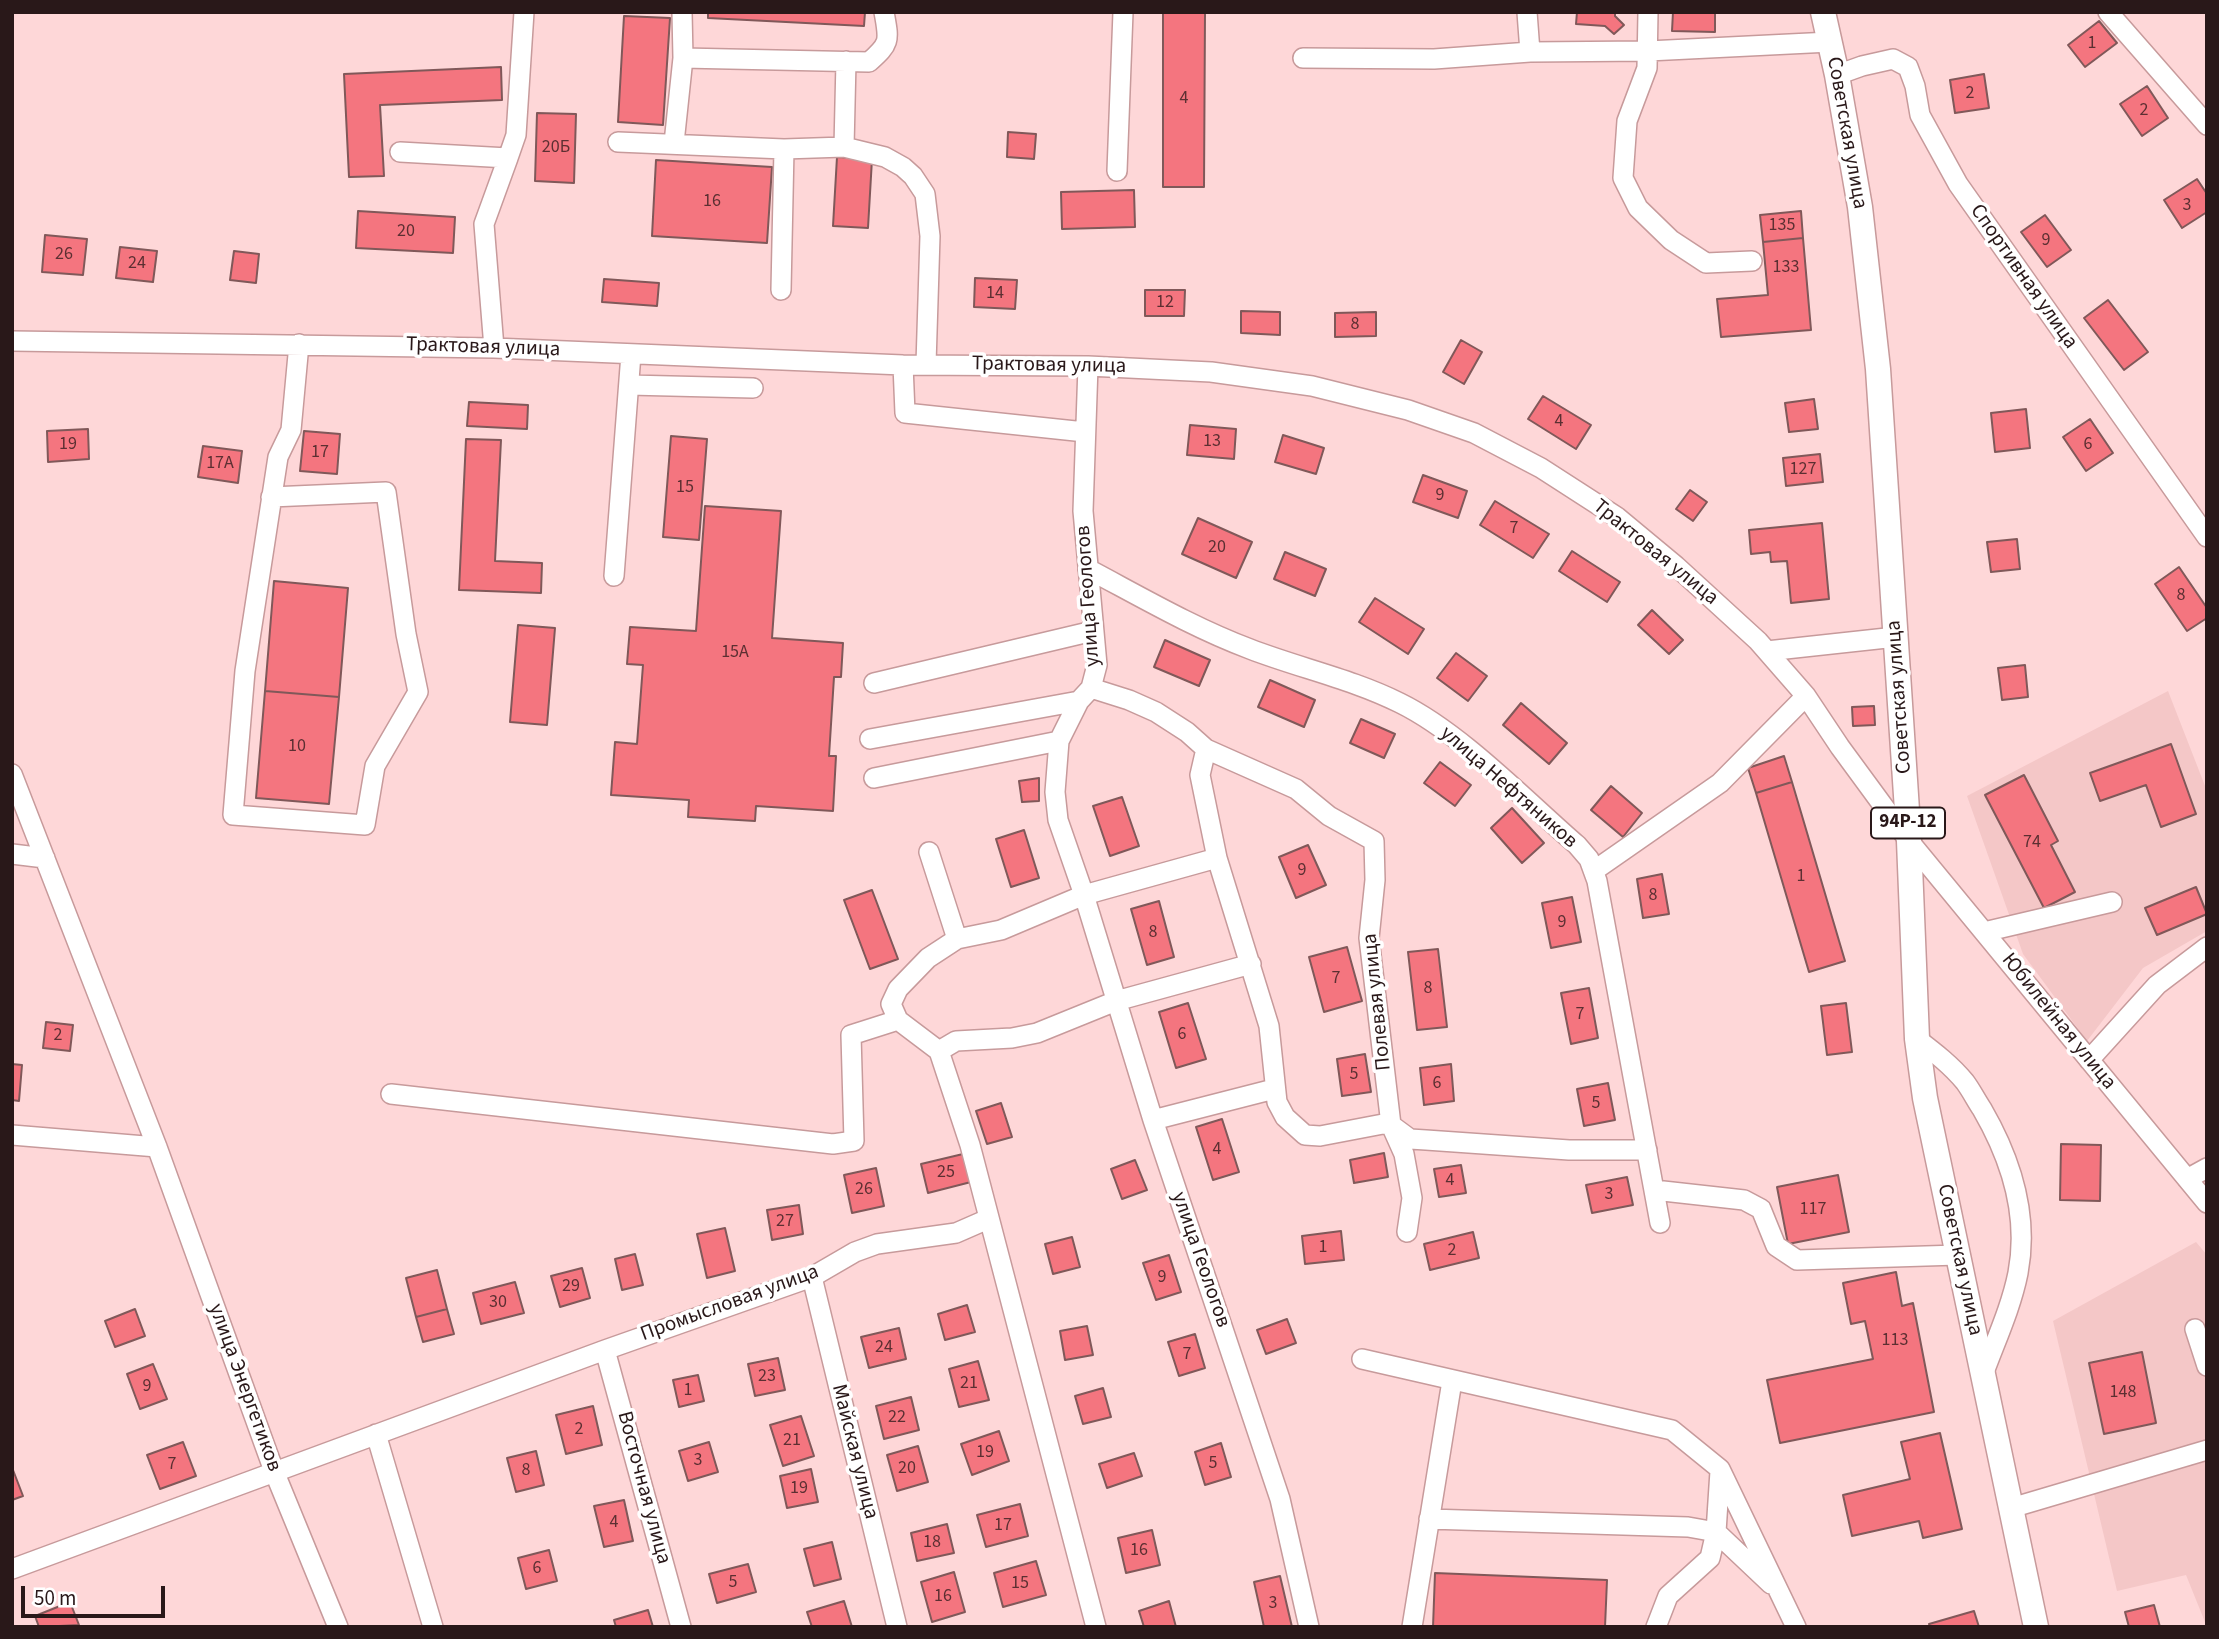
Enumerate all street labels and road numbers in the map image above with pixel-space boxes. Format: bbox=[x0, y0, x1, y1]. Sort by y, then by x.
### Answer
street label: Советская улица bbox=[1820, 55, 1872, 211]
street label: Спортивная улица bbox=[1964, 200, 2082, 354]
street label: Трактовая улица bbox=[405, 333, 561, 363]
street label: Трактовая улица bbox=[972, 352, 1126, 380]
street label: Трактовая улица bbox=[1587, 495, 1723, 611]
street label: улица Геологов bbox=[1071, 524, 1107, 668]
street label: Советская улица bbox=[1882, 619, 1918, 775]
street label: улица Нефтяников bbox=[1434, 721, 1582, 855]
road number: 94Р-12 bbox=[1871, 808, 1945, 838]
street label: Полевая улица bbox=[1358, 932, 1398, 1072]
street label: Юбилейная улица bbox=[1995, 949, 2121, 1095]
street label: Советская улица bbox=[1931, 1182, 1987, 1338]
street label: улица Геологов bbox=[1165, 1189, 1235, 1331]
street label: Промысловая улица bbox=[637, 1260, 823, 1348]
street label: улица Энергетиков bbox=[202, 1301, 286, 1475]
street label: Майская улица bbox=[825, 1382, 883, 1522]
street label: Восточная улица bbox=[611, 1409, 675, 1567]

